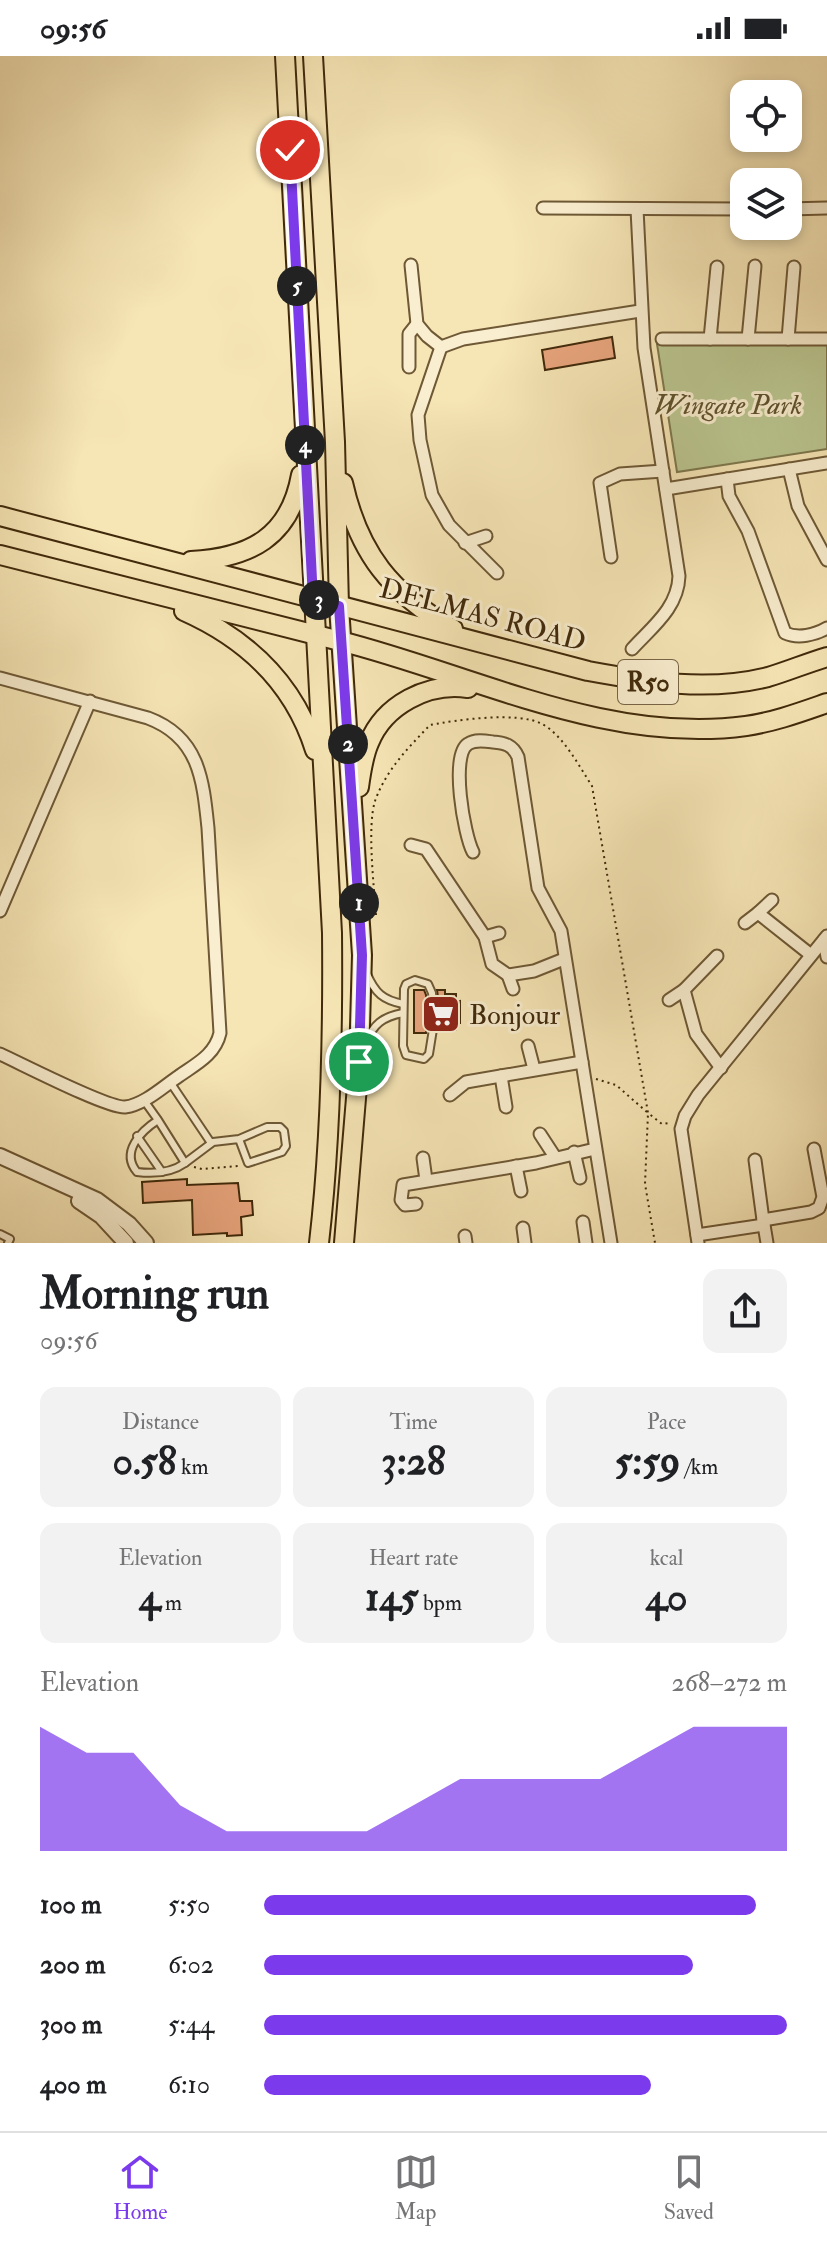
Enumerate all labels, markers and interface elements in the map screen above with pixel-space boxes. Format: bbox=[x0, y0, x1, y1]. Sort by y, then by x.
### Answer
text: 09:56 bbox=[40, 10, 106, 47]
map controls bbox=[730, 80, 802, 240]
button: locate bbox=[730, 80, 802, 152]
pin bbox=[256, 116, 324, 184]
icon: check bbox=[268, 128, 312, 172]
button: layers bbox=[730, 168, 802, 240]
pin: 5 bbox=[277, 266, 317, 306]
text: 5 bbox=[292, 272, 302, 300]
park label: Wingate Park bbox=[654, 388, 802, 423]
pin: 4 bbox=[285, 425, 325, 465]
text: 4 bbox=[299, 431, 311, 459]
street label: DELMAS ROAD bbox=[376, 571, 589, 660]
pin: 3 bbox=[299, 580, 339, 620]
text: 3 bbox=[315, 586, 323, 614]
road number: R50 bbox=[618, 660, 678, 704]
pin: 2 bbox=[328, 724, 368, 764]
text: 2 bbox=[342, 730, 354, 758]
pin: 1 bbox=[339, 883, 379, 923]
text: 1 bbox=[355, 889, 363, 917]
supermarket icon: Bonjour bbox=[420, 993, 462, 1035]
place label: Bonjour bbox=[469, 998, 561, 1033]
pin bbox=[325, 1028, 393, 1096]
icon: arrive bbox=[337, 1040, 381, 1084]
text: Morning run bbox=[40, 1267, 269, 1322]
button: share bbox=[703, 1269, 787, 1353]
text: 09:56 bbox=[40, 1325, 98, 1357]
text: Distance bbox=[122, 1408, 199, 1436]
text: Time bbox=[389, 1408, 438, 1436]
text: Pace bbox=[647, 1408, 686, 1436]
text: 0.58 bbox=[112, 1436, 176, 1487]
text: 3:28 bbox=[381, 1436, 446, 1487]
text: 5:59 bbox=[615, 1436, 680, 1487]
text: km bbox=[176, 1453, 209, 1481]
text: /km bbox=[680, 1453, 718, 1481]
text: Elevation bbox=[119, 1544, 202, 1572]
text: Heart rate bbox=[369, 1544, 458, 1572]
text: kcal bbox=[650, 1544, 683, 1572]
text: 4 bbox=[139, 1572, 160, 1623]
text: 145 bbox=[365, 1572, 418, 1623]
text: 40 bbox=[645, 1572, 688, 1623]
text: m bbox=[160, 1589, 182, 1617]
text: bpm bbox=[418, 1589, 462, 1617]
text: Elevation bbox=[40, 1667, 139, 1699]
text: 268–272 m bbox=[672, 1667, 787, 1699]
text: 100 m bbox=[40, 1889, 101, 1921]
text: 5:50 bbox=[168, 1889, 210, 1921]
text: 200 m bbox=[40, 1949, 105, 1981]
text: 6:02 bbox=[168, 1949, 214, 1981]
text: 300 m bbox=[40, 2009, 102, 2041]
text: 5:44 bbox=[168, 2009, 214, 2041]
text: 400 m bbox=[40, 2069, 106, 2101]
text: 6:10 bbox=[168, 2069, 210, 2101]
tab: Home bbox=[113, 2150, 168, 2226]
tab: Map bbox=[394, 2150, 438, 2226]
tab: Saved bbox=[664, 2150, 714, 2226]

